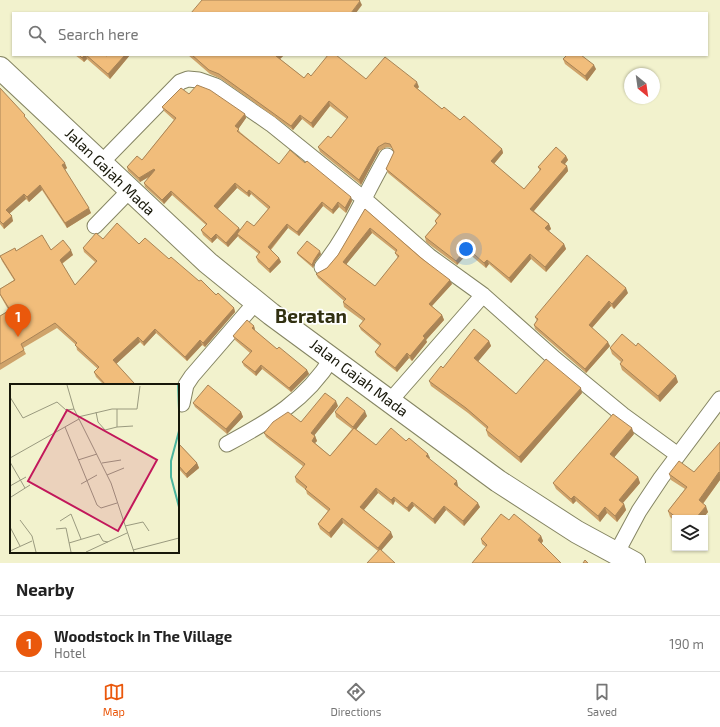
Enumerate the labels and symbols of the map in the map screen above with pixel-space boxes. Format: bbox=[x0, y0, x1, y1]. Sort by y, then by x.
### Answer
north arrow bbox=[624, 68, 660, 104]
street label: Jalan Gajah Mada bbox=[61, 124, 159, 219]
your location bbox=[456, 239, 476, 259]
pin: 1 bbox=[5, 304, 31, 337]
district label: Beratan bbox=[275, 304, 347, 327]
street label: Jalan Gajah Mada bbox=[306, 335, 412, 421]
inset map bbox=[10, 384, 179, 553]

